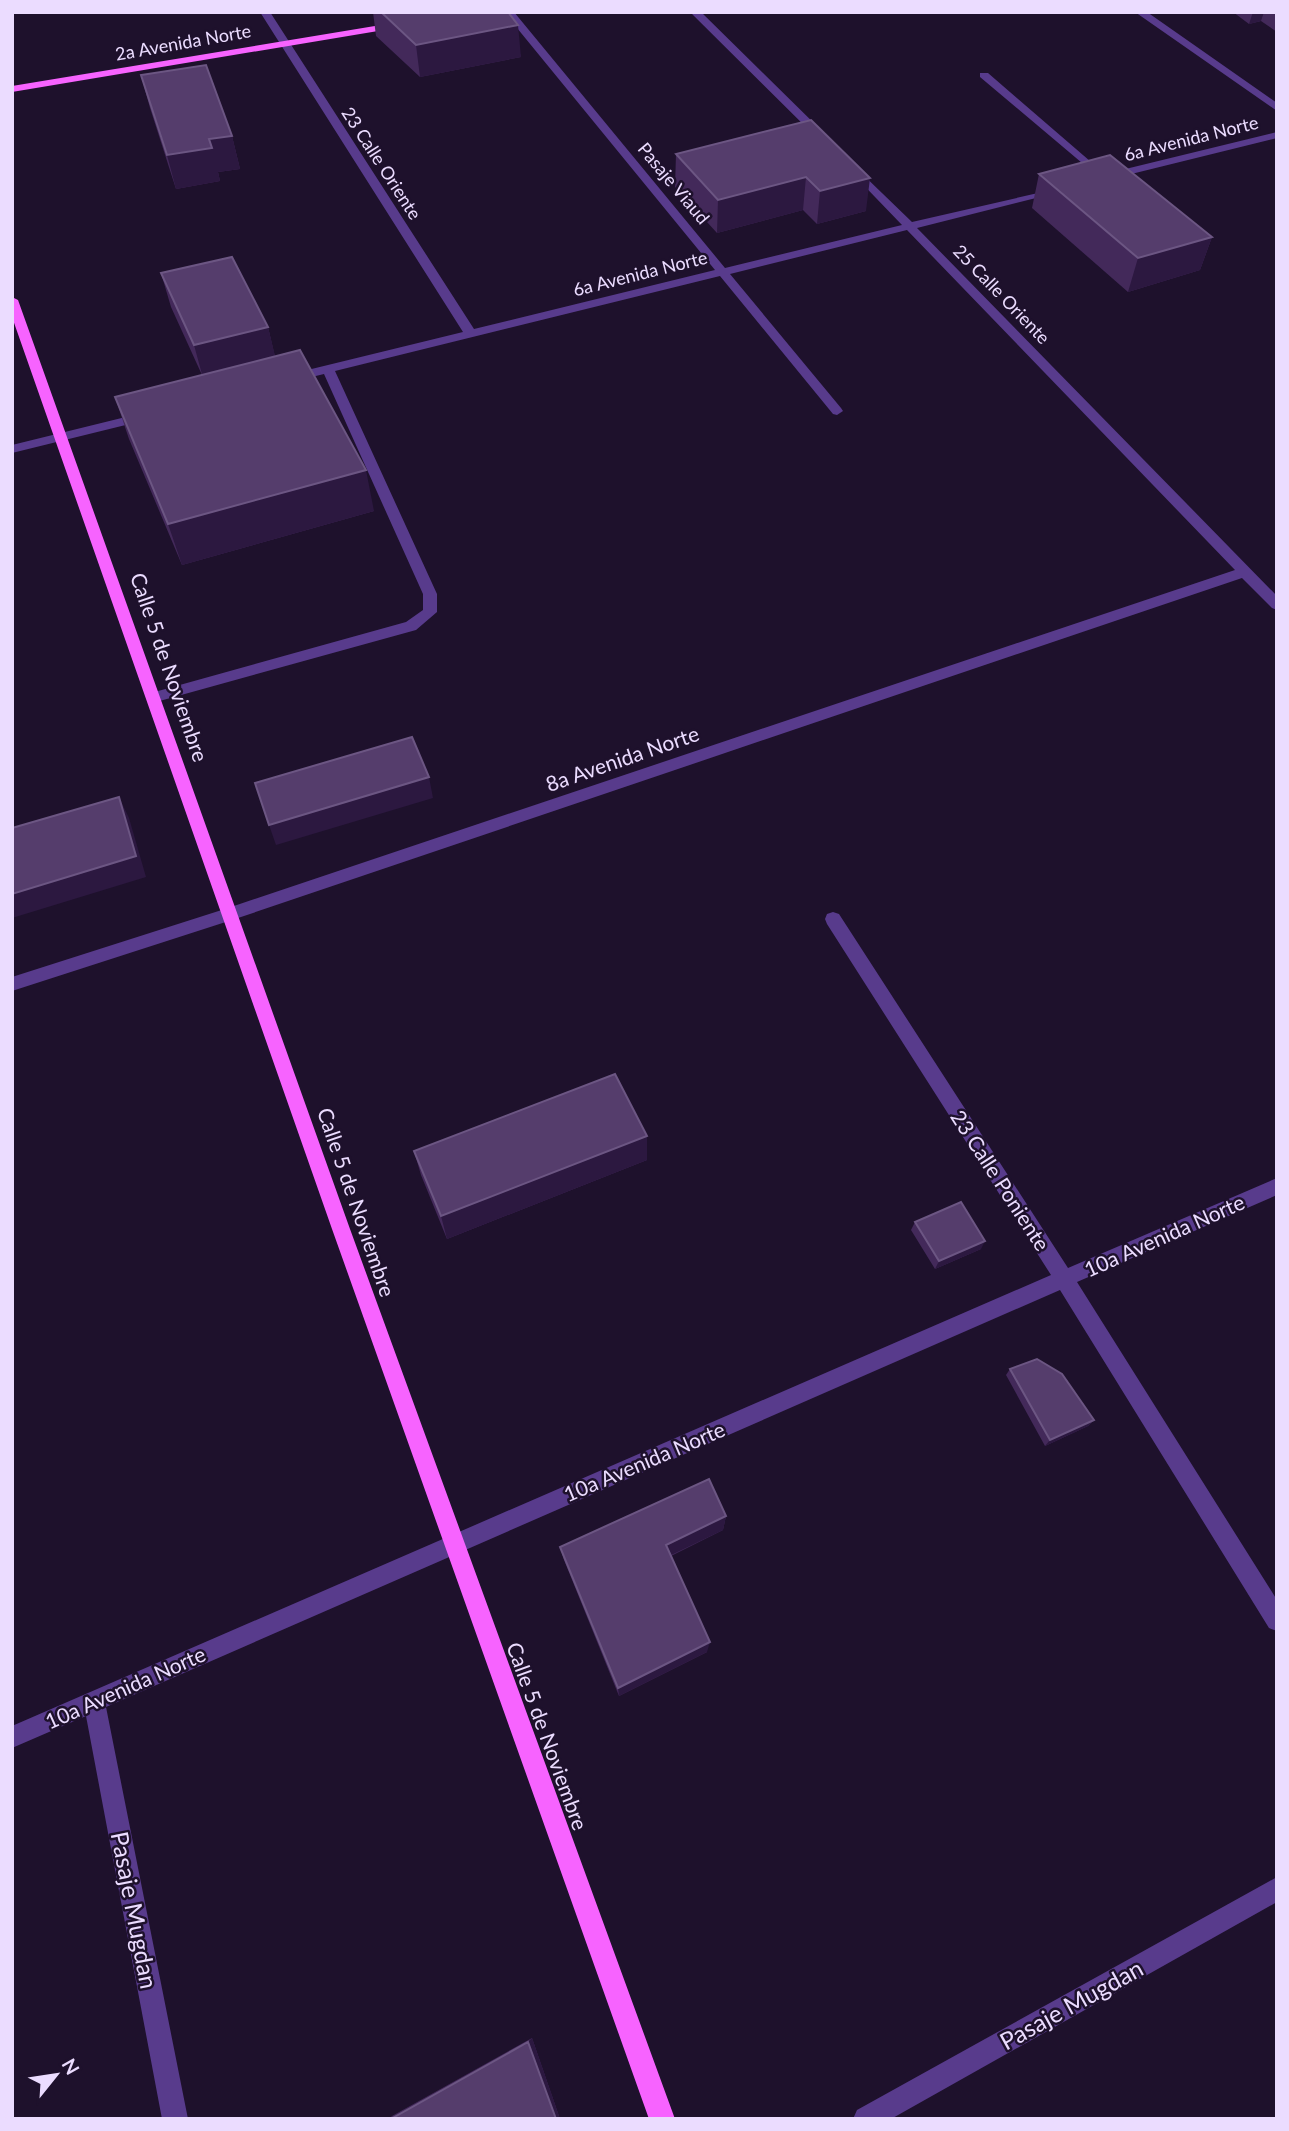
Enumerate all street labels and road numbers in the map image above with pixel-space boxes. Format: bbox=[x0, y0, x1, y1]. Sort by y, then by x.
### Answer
street label: 2a Avenida Norte bbox=[113, 19, 253, 65]
street label: 23 Calle Oriente bbox=[338, 103, 426, 223]
street label: 6a Avenida Norte bbox=[1122, 111, 1260, 165]
street label: Pasaje Viaud bbox=[634, 138, 714, 228]
street label: 25 Calle Oriente bbox=[949, 240, 1055, 348]
street label: 6a Avenida Norte bbox=[571, 246, 709, 300]
street label: Calle 5 de Noviembre bbox=[126, 569, 214, 765]
street label: 8a Avenida Norte bbox=[542, 720, 702, 796]
street label: Calle 5 de Noviembre bbox=[313, 1104, 401, 1300]
street label: 23 Calle Poniente bbox=[946, 1105, 1056, 1255]
street label: 10a Avenida Norte bbox=[1080, 1188, 1248, 1282]
street label: 10a Avenida Norte bbox=[560, 1416, 728, 1506]
street label: Calle 5 de Noviembre bbox=[502, 1639, 594, 1833]
street label: 10a Avenida Norte bbox=[41, 1640, 209, 1734]
street label: Pasaje Mugdan bbox=[106, 1829, 164, 1991]
street label: Pasaje Mugdan bbox=[994, 1953, 1148, 2055]

